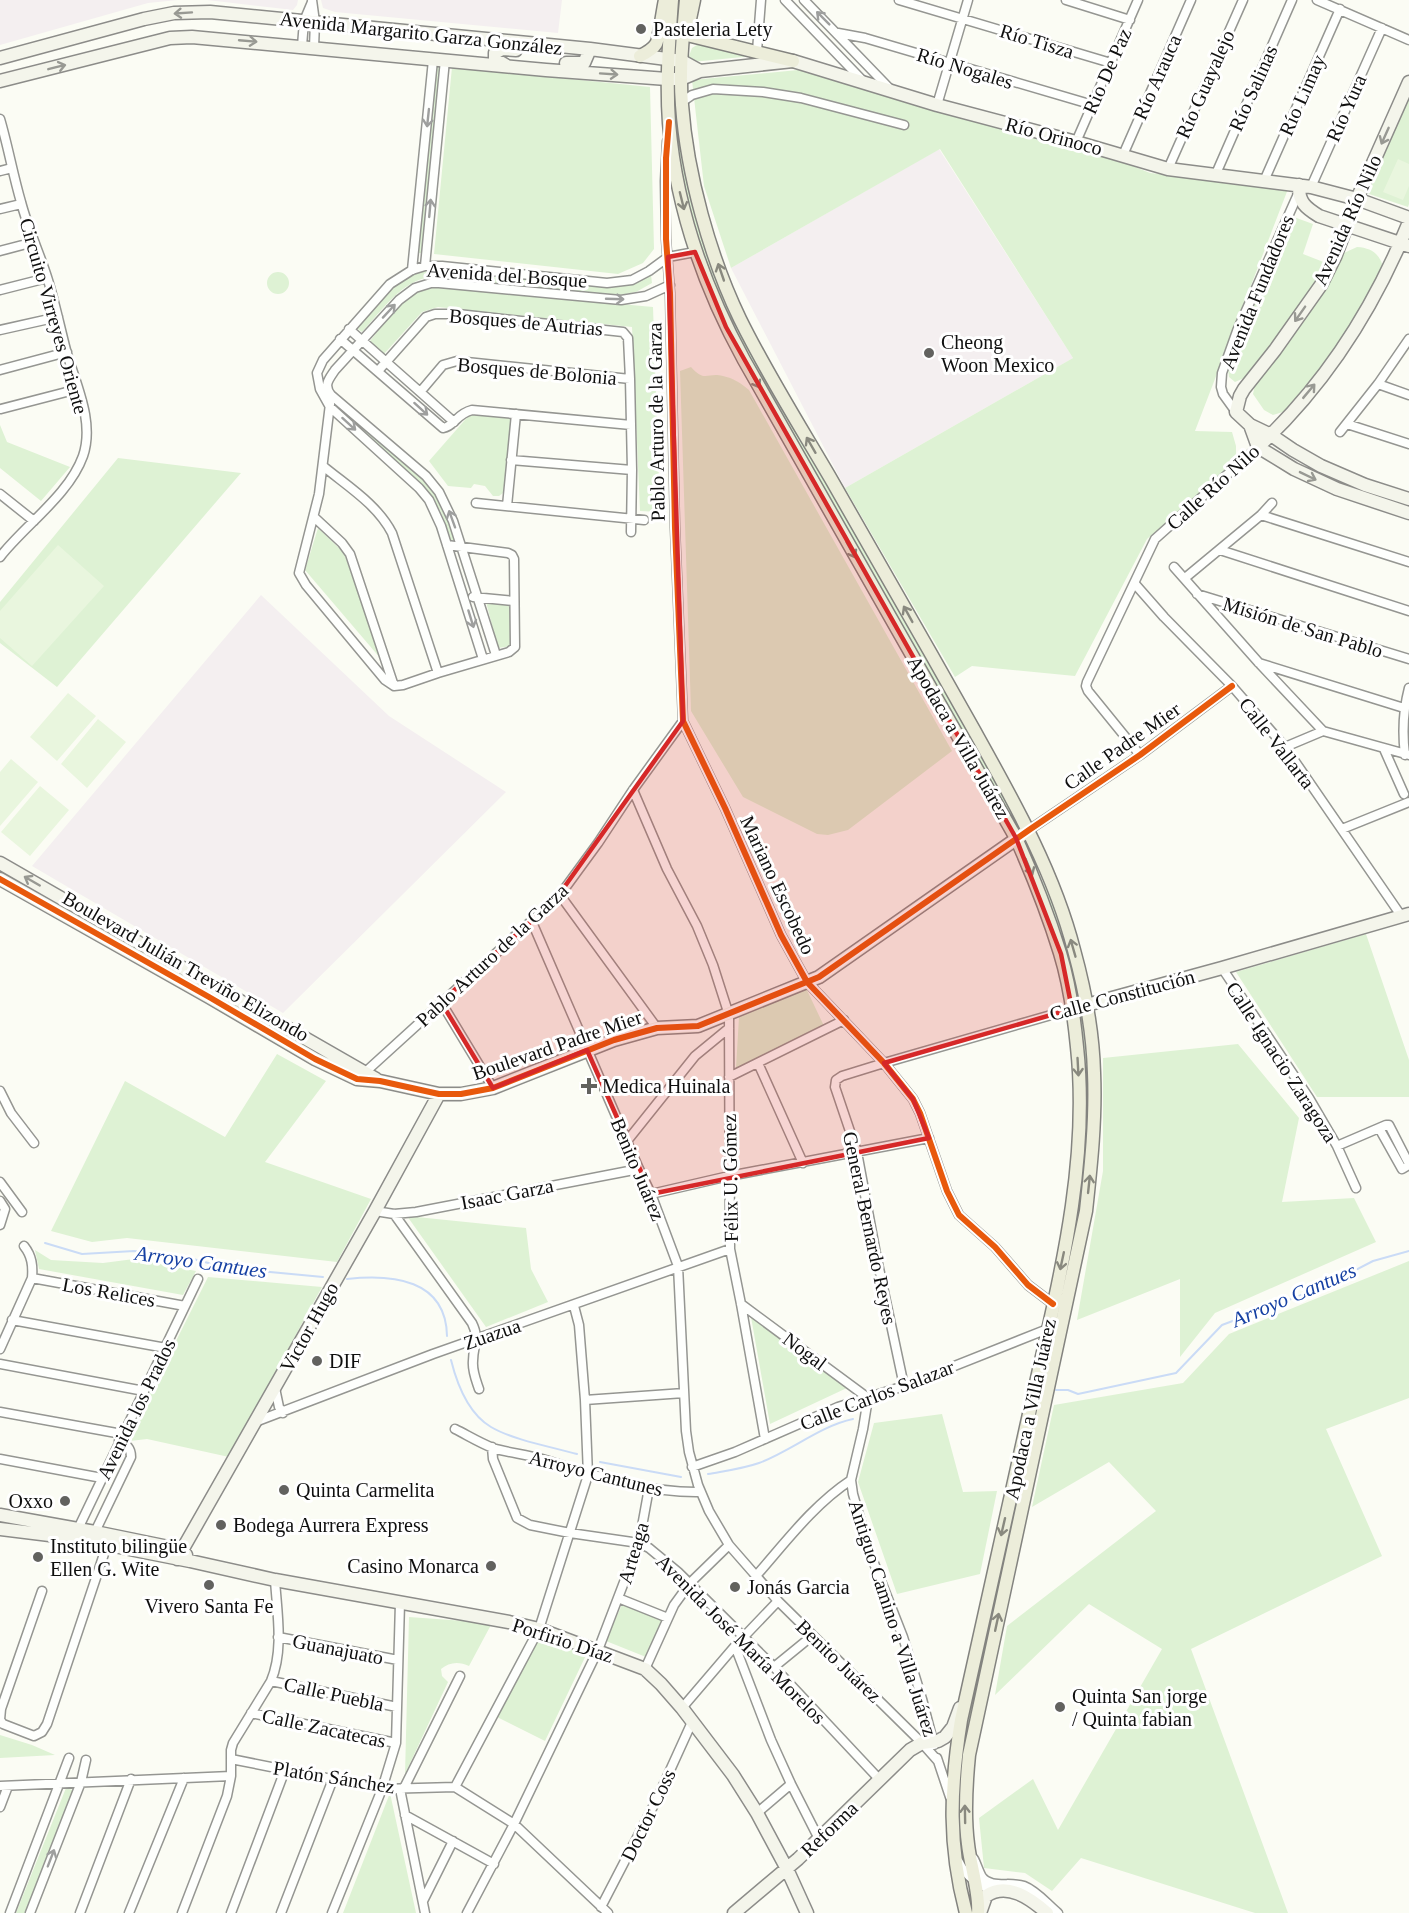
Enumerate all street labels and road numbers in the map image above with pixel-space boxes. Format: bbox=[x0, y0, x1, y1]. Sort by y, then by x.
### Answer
street label: Avenida Margarito Garza González bbox=[278, 7, 564, 60]
street label: Río Tisza bbox=[997, 19, 1077, 63]
street label: Rio De Paz bbox=[1078, 25, 1136, 117]
street label: Río Guayalejo bbox=[1171, 26, 1240, 142]
street label: Río Arauca bbox=[1129, 31, 1186, 123]
street label: Río Salinas bbox=[1224, 41, 1282, 134]
street label: Río Nogales bbox=[914, 43, 1016, 94]
street label: Río Limay bbox=[1274, 51, 1330, 139]
street label: Río Yura bbox=[1322, 71, 1371, 145]
street label: Río Orinoco bbox=[1003, 113, 1105, 159]
street label: Avenida Río Nilo bbox=[1308, 151, 1386, 289]
street label: Avenida Fundadores bbox=[1216, 211, 1298, 372]
street label: Circuito Virreyes Oriente bbox=[15, 215, 93, 417]
street label: Avenida del Bosque bbox=[426, 258, 588, 293]
street label: Bosques de Autrias bbox=[448, 304, 604, 341]
street label: Pablo Arturo de la Garza bbox=[643, 322, 669, 522]
street label: Bosques de Bolonia bbox=[456, 353, 618, 390]
street label: Calle Río Nilo bbox=[1162, 440, 1264, 534]
street label: Misión de San Pablo bbox=[1220, 592, 1386, 662]
street label: Apodaca a Villa Juárez bbox=[902, 652, 1015, 823]
street label: Calle Vallarta bbox=[1235, 693, 1319, 793]
street label: Calle Padre Mier bbox=[1060, 698, 1185, 794]
street label: Mariano Escobedo bbox=[736, 812, 820, 958]
street label: Pablo Arturo de la Garza bbox=[412, 879, 572, 1031]
street label: Boulevard Julián Treviño Elizondo bbox=[59, 886, 313, 1046]
street label: Calle Constitución bbox=[1047, 965, 1197, 1025]
street label: Calle Ignacio Zaragoza bbox=[1221, 978, 1342, 1147]
street label: Boulevard Padre Mier bbox=[469, 1006, 645, 1084]
street label: Benito Juárez bbox=[607, 1114, 670, 1224]
street label: Félix U. Gómez bbox=[718, 1114, 742, 1242]
street label: General Bernardo Reyes bbox=[838, 1130, 901, 1327]
street label: Isaac Garza bbox=[459, 1174, 555, 1214]
street label: Los Relices bbox=[61, 1273, 157, 1311]
street label: Victor Hugo bbox=[275, 1278, 344, 1376]
street label: Zuazua bbox=[461, 1314, 524, 1354]
street label: Apodaca a Villa Juárez bbox=[1000, 1316, 1061, 1502]
street label: Nogal bbox=[778, 1328, 831, 1376]
street label: Avenida los Prados bbox=[92, 1335, 180, 1483]
street label: Calle Carlos Salazar bbox=[797, 1355, 957, 1435]
street label: Arroyo Cantunes bbox=[527, 1446, 665, 1501]
street label: Antiguo Camino a Villa Juárez bbox=[843, 1497, 942, 1739]
street label: Arteaga bbox=[613, 1519, 654, 1587]
street label: Avenida José María Morelos bbox=[652, 1550, 830, 1728]
street label: Porfirio Díaz bbox=[510, 1613, 616, 1667]
street label: Benito Juárez bbox=[792, 1615, 886, 1707]
street label: Guanajuato bbox=[290, 1629, 385, 1670]
street label: Calle Puebla bbox=[282, 1673, 386, 1715]
street label: Calle Zacatecas bbox=[260, 1704, 388, 1752]
street label: Platón Sánchez bbox=[272, 1757, 396, 1797]
street label: Doctor Coss bbox=[616, 1765, 680, 1865]
street label: Reforma bbox=[796, 1797, 862, 1861]

